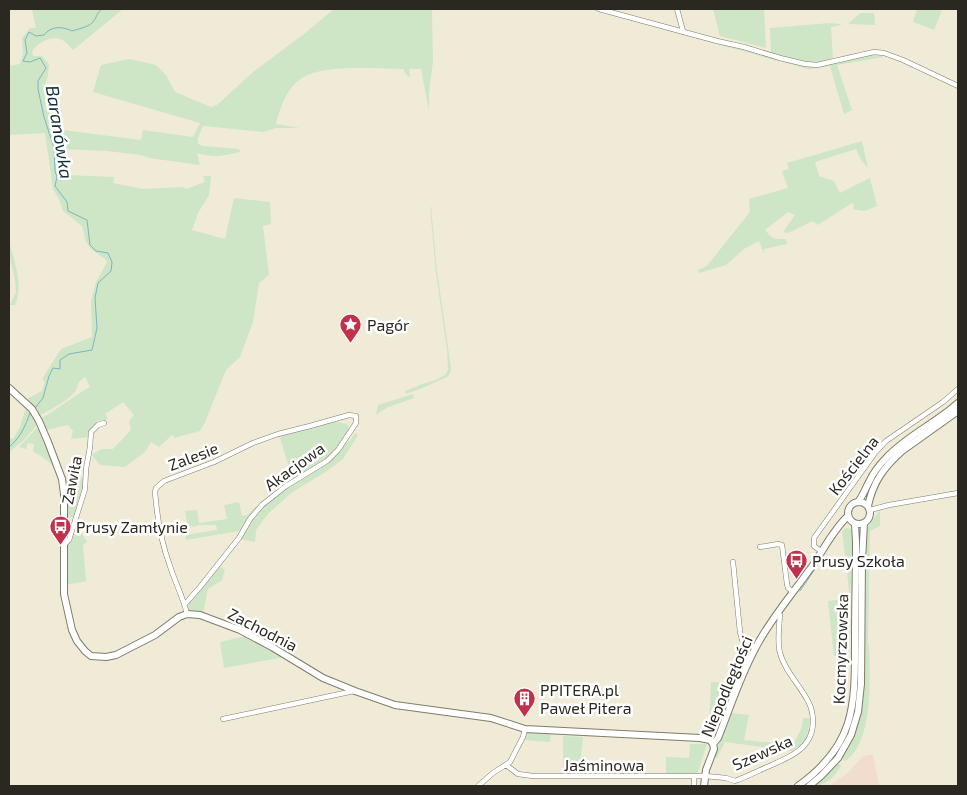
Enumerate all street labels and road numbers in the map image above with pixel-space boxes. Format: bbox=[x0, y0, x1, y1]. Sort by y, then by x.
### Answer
street label: Kościelna bbox=[824, 432, 882, 498]
street label: Zalesie bbox=[165, 438, 221, 474]
street label: Akacjowa bbox=[260, 438, 328, 495]
street label: Zawiła bbox=[57, 454, 85, 506]
street label: Kocmyrzowska bbox=[829, 593, 851, 705]
street label: Zachodnia bbox=[225, 603, 301, 655]
street label: Niepodległości bbox=[696, 633, 756, 739]
street label: Szewska bbox=[729, 730, 795, 774]
street label: Jaśminowa bbox=[564, 755, 644, 774]

